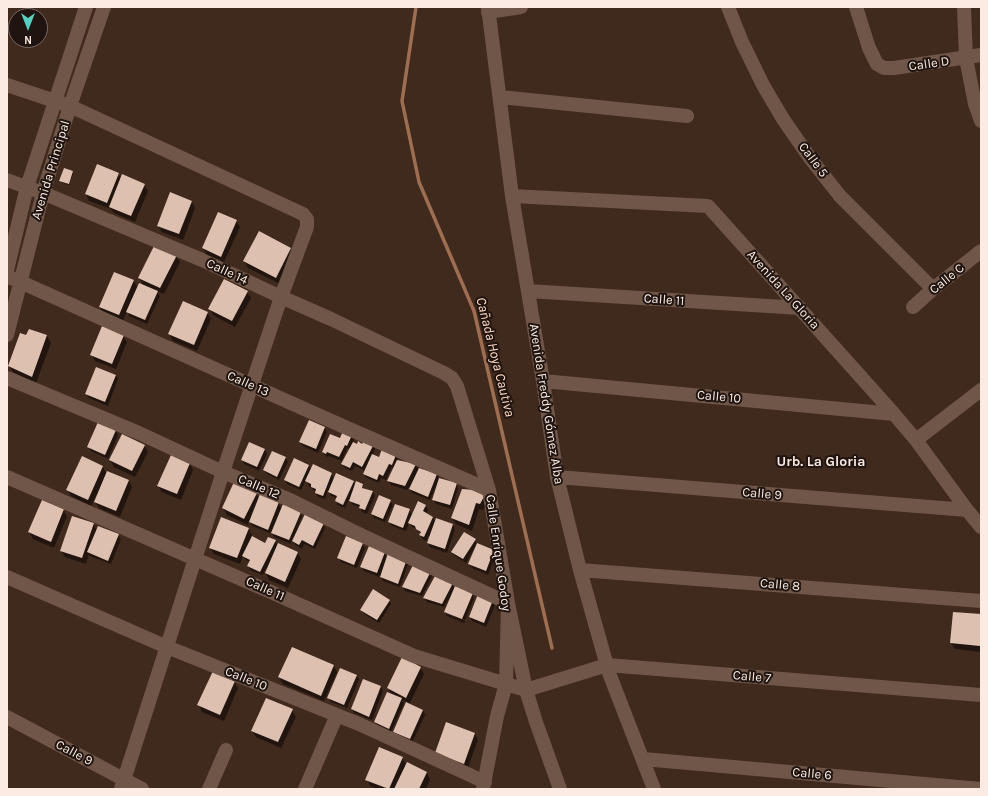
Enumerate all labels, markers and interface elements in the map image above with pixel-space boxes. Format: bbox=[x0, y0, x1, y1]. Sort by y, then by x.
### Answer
north arrow bbox=[8, 8, 48, 48]
text: N bbox=[24, 33, 32, 46]
street label: Calle D bbox=[908, 53, 950, 75]
street label: Avenida Principal bbox=[29, 119, 73, 221]
street label: Calle 5 bbox=[795, 140, 831, 180]
street label: Avenida La Gloria bbox=[743, 247, 823, 333]
street label: Calle 14 bbox=[204, 256, 250, 288]
street label: Calle C bbox=[926, 260, 968, 298]
street label: Calle 11 bbox=[643, 291, 685, 309]
water label: Cañada Hoya Cautiva bbox=[472, 295, 518, 419]
street label: Avenida Freddy Gómez Alba bbox=[526, 323, 566, 485]
street label: Calle 13 bbox=[225, 368, 271, 400]
street label: Calle 10 bbox=[696, 387, 742, 407]
district label: Urb. La Gloria bbox=[777, 454, 865, 470]
street label: Calle 12 bbox=[236, 471, 282, 503]
street label: Calle 9 bbox=[742, 484, 782, 504]
street label: Calle Enrique Godoy bbox=[482, 494, 514, 612]
street label: Calle 11 bbox=[243, 574, 287, 604]
street label: Calle 8 bbox=[759, 575, 801, 595]
street label: Calle 10 bbox=[223, 663, 269, 695]
street label: Calle 7 bbox=[732, 668, 772, 686]
street label: Calle 9 bbox=[53, 737, 95, 769]
street label: Calle 6 bbox=[792, 765, 832, 783]

